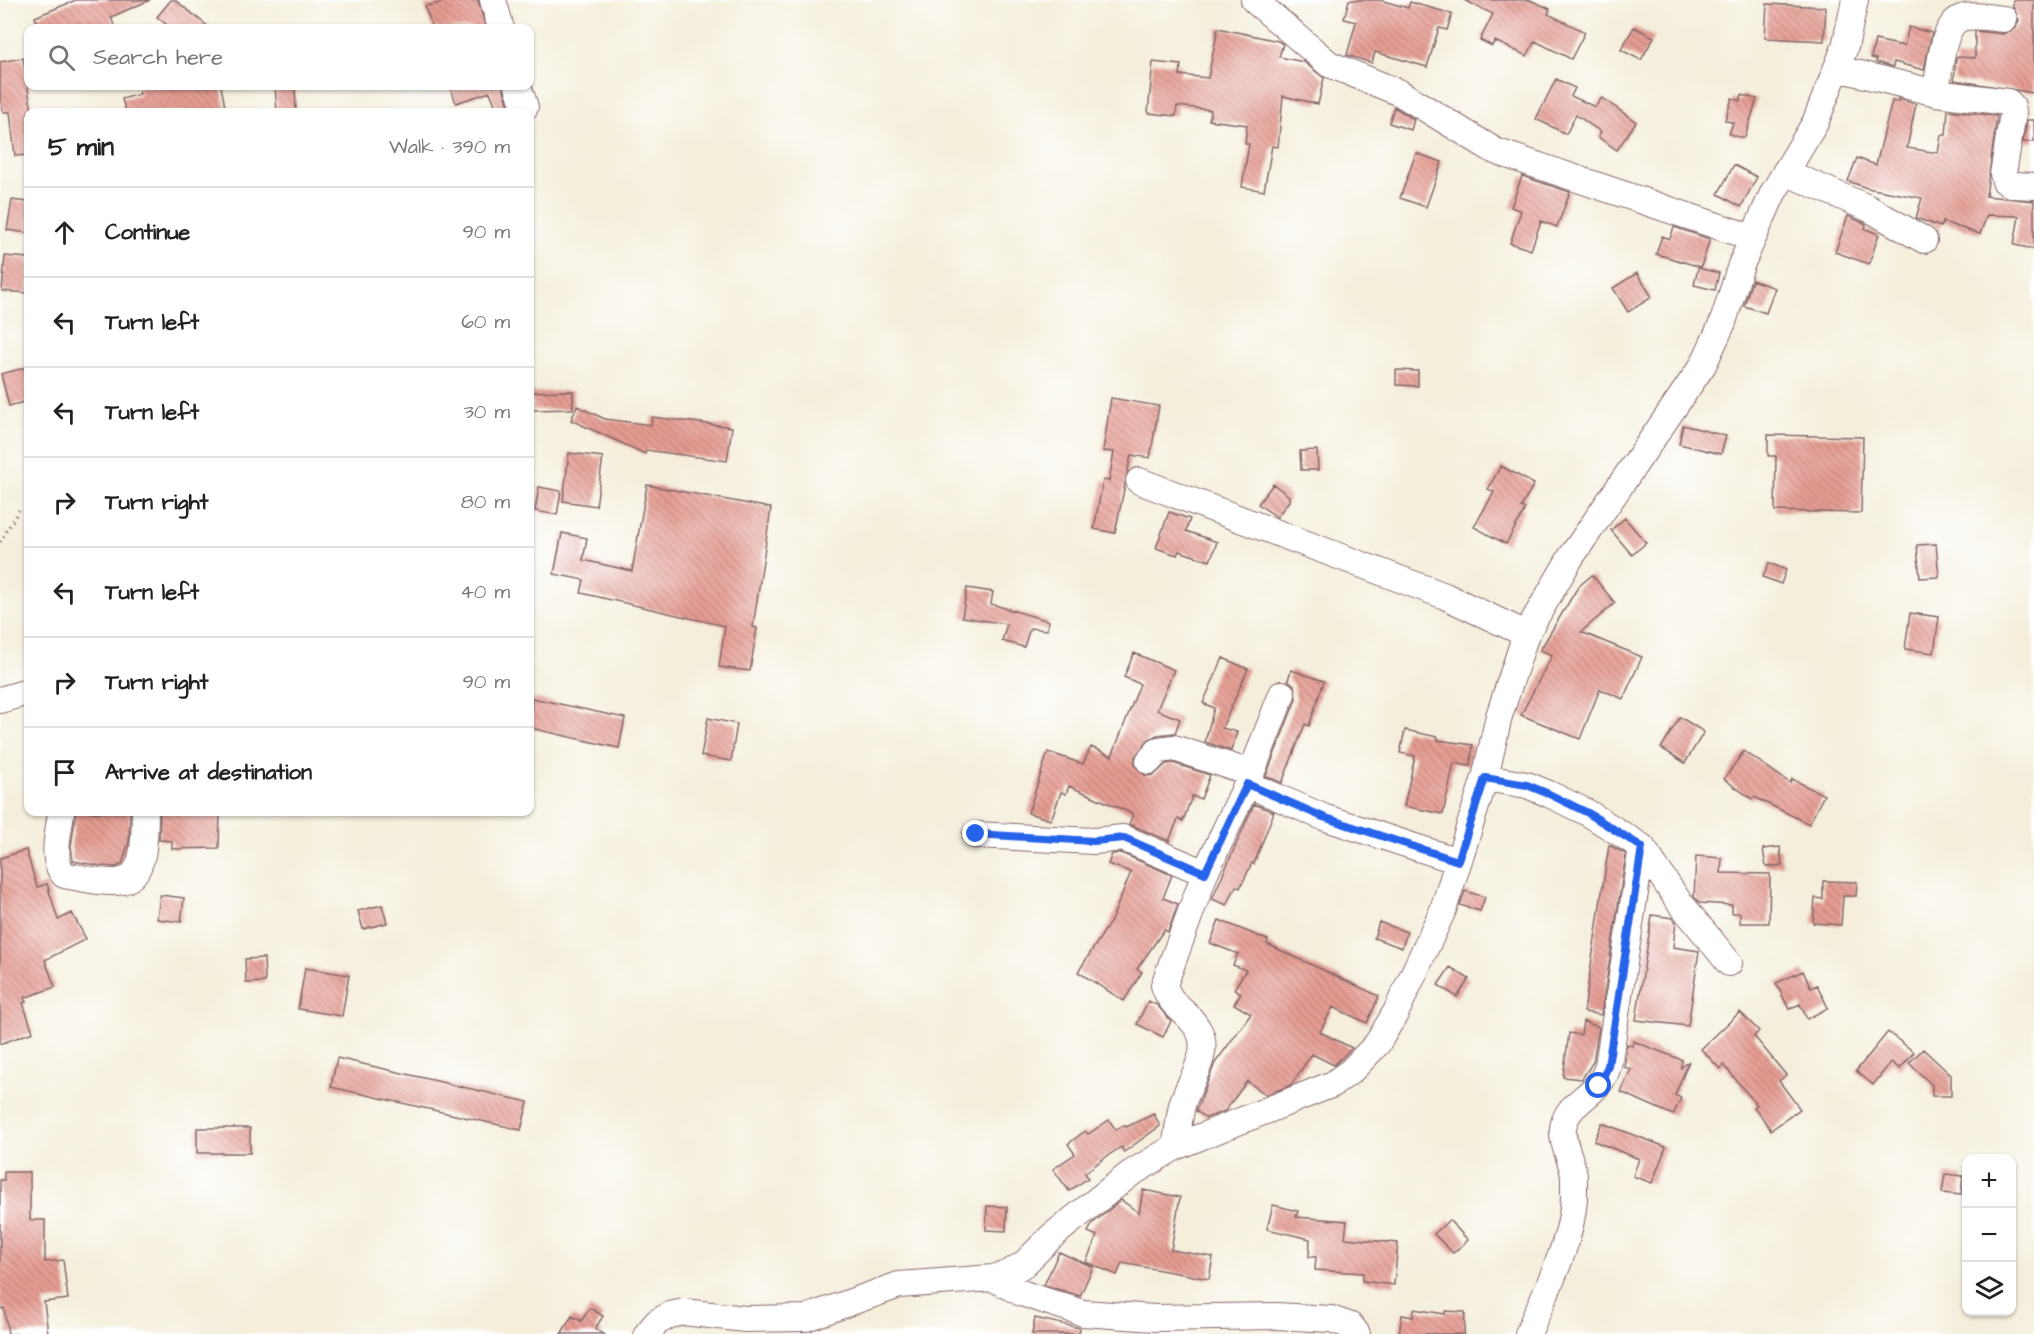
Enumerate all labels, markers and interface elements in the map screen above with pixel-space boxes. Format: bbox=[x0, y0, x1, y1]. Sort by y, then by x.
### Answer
search box bbox=[24, 24, 534, 90]
icon: search bbox=[45, 41, 78, 74]
text: Search here bbox=[93, 42, 223, 73]
text: 5 min bbox=[48, 129, 114, 165]
text: Walk · 390 m bbox=[389, 133, 510, 161]
icon: ahead bbox=[48, 216, 81, 249]
text: Continue bbox=[105, 217, 190, 248]
text: 90 m bbox=[462, 218, 510, 246]
icon: left bbox=[48, 306, 81, 339]
text: Turn left bbox=[105, 307, 199, 338]
text: 60 m bbox=[461, 308, 510, 336]
icon: left bbox=[48, 396, 81, 429]
text: Turn left bbox=[105, 397, 199, 428]
text: 30 m bbox=[464, 398, 510, 426]
icon: right bbox=[48, 486, 81, 519]
text: Turn right bbox=[105, 487, 208, 518]
text: 80 m bbox=[461, 488, 510, 516]
icon: left bbox=[48, 576, 81, 609]
text: Turn left bbox=[105, 577, 199, 608]
text: 40 m bbox=[460, 578, 510, 606]
icon: right bbox=[48, 666, 81, 699]
text: Turn right bbox=[105, 667, 208, 698]
text: 90 m bbox=[462, 668, 510, 696]
icon: arrive bbox=[48, 756, 81, 789]
text: Arrive at destination bbox=[105, 757, 312, 788]
route end bbox=[962, 820, 988, 846]
route start bbox=[1585, 1072, 1611, 1098]
map controls bbox=[1962, 1154, 2016, 1316]
button: + bbox=[1962, 1154, 2016, 1208]
button: − bbox=[1962, 1208, 2016, 1262]
button: layers bbox=[1962, 1262, 2016, 1316]

